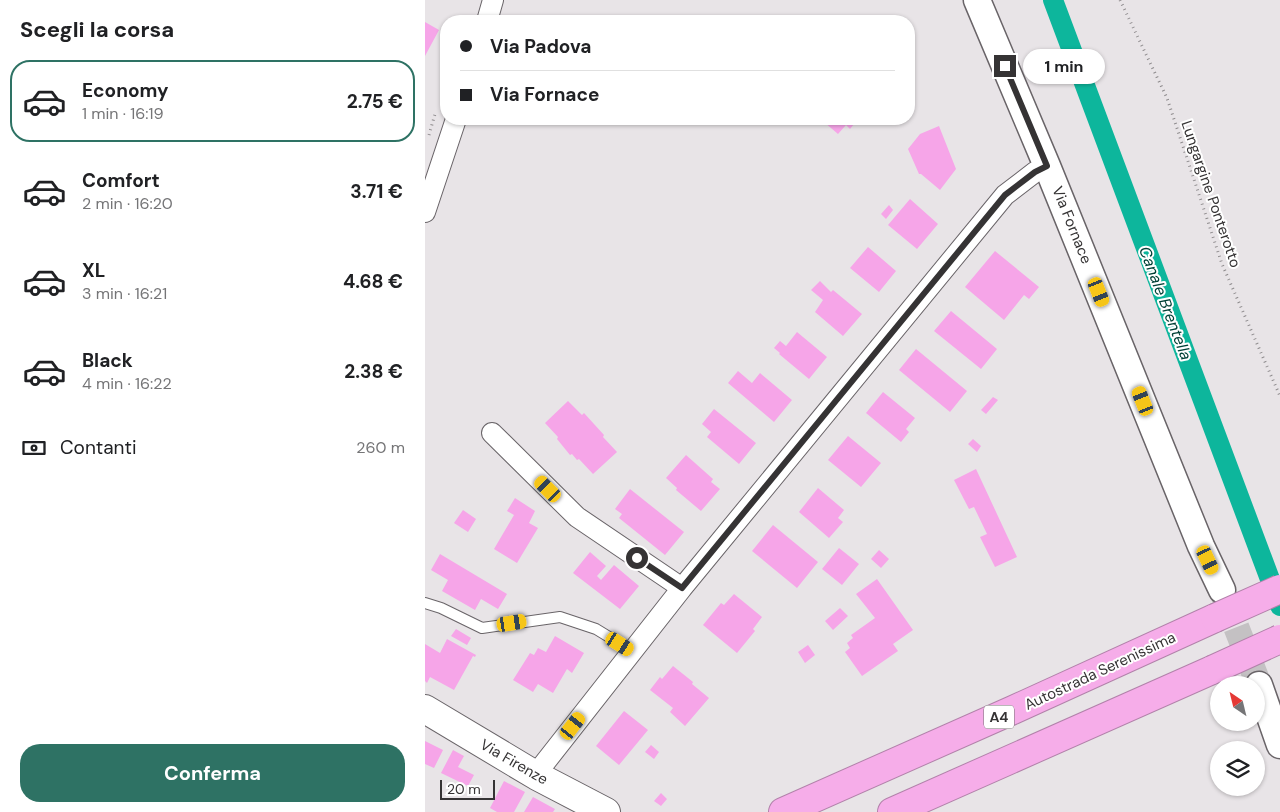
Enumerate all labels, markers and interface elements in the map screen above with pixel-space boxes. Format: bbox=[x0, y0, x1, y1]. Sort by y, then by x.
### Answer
text: Scegli la corsa bbox=[20, 15, 174, 44]
text: Via Padova bbox=[490, 34, 591, 59]
callout: 1 min bbox=[1023, 48, 1105, 84]
route end bbox=[994, 55, 1016, 77]
text: 1 min bbox=[1045, 56, 1083, 77]
text: Economy bbox=[82, 78, 169, 103]
icon: car bbox=[22, 79, 67, 124]
text: Via Fornace bbox=[490, 82, 599, 107]
text: 2.75 € bbox=[347, 89, 403, 114]
text: 1 min · 16:19 bbox=[82, 103, 164, 124]
street label: Lungargine Ponterotto bbox=[1176, 118, 1246, 270]
text: Comfort bbox=[82, 168, 160, 193]
icon: car bbox=[22, 169, 67, 214]
text: 3.71 € bbox=[350, 179, 403, 204]
street label: Via Fornace bbox=[1047, 183, 1097, 267]
text: 2 min · 16:20 bbox=[82, 193, 173, 214]
water label: Canale Brentella bbox=[1134, 243, 1197, 363]
text: XL bbox=[82, 258, 105, 283]
icon: car bbox=[22, 259, 67, 304]
text: 4.68 € bbox=[343, 269, 403, 294]
car bbox=[1086, 275, 1111, 309]
text: 3 min · 16:21 bbox=[82, 283, 167, 304]
text: Black bbox=[82, 348, 133, 373]
icon: car bbox=[22, 349, 67, 394]
text: 2.38 € bbox=[344, 359, 403, 384]
text: 4 min · 16:22 bbox=[82, 373, 172, 394]
car bbox=[1130, 384, 1155, 418]
icon: cash bbox=[20, 434, 48, 462]
text: Contanti bbox=[60, 435, 137, 460]
text: 260 m bbox=[356, 437, 405, 458]
car bbox=[532, 473, 563, 505]
car bbox=[1194, 543, 1221, 577]
route start bbox=[626, 547, 648, 569]
car bbox=[496, 613, 527, 633]
street label: Autostrada Serenissima bbox=[1021, 627, 1179, 715]
car bbox=[603, 630, 636, 658]
north arrow bbox=[1210, 676, 1265, 731]
map controls bbox=[1210, 676, 1265, 796]
road number: A4 bbox=[984, 706, 1014, 729]
car bbox=[557, 710, 588, 742]
street label: Via Firenze bbox=[476, 735, 552, 789]
button: layers bbox=[1210, 741, 1265, 796]
button: Conferma bbox=[20, 744, 405, 802]
scale bar bbox=[440, 777, 495, 800]
text: 20 m bbox=[447, 780, 481, 798]

